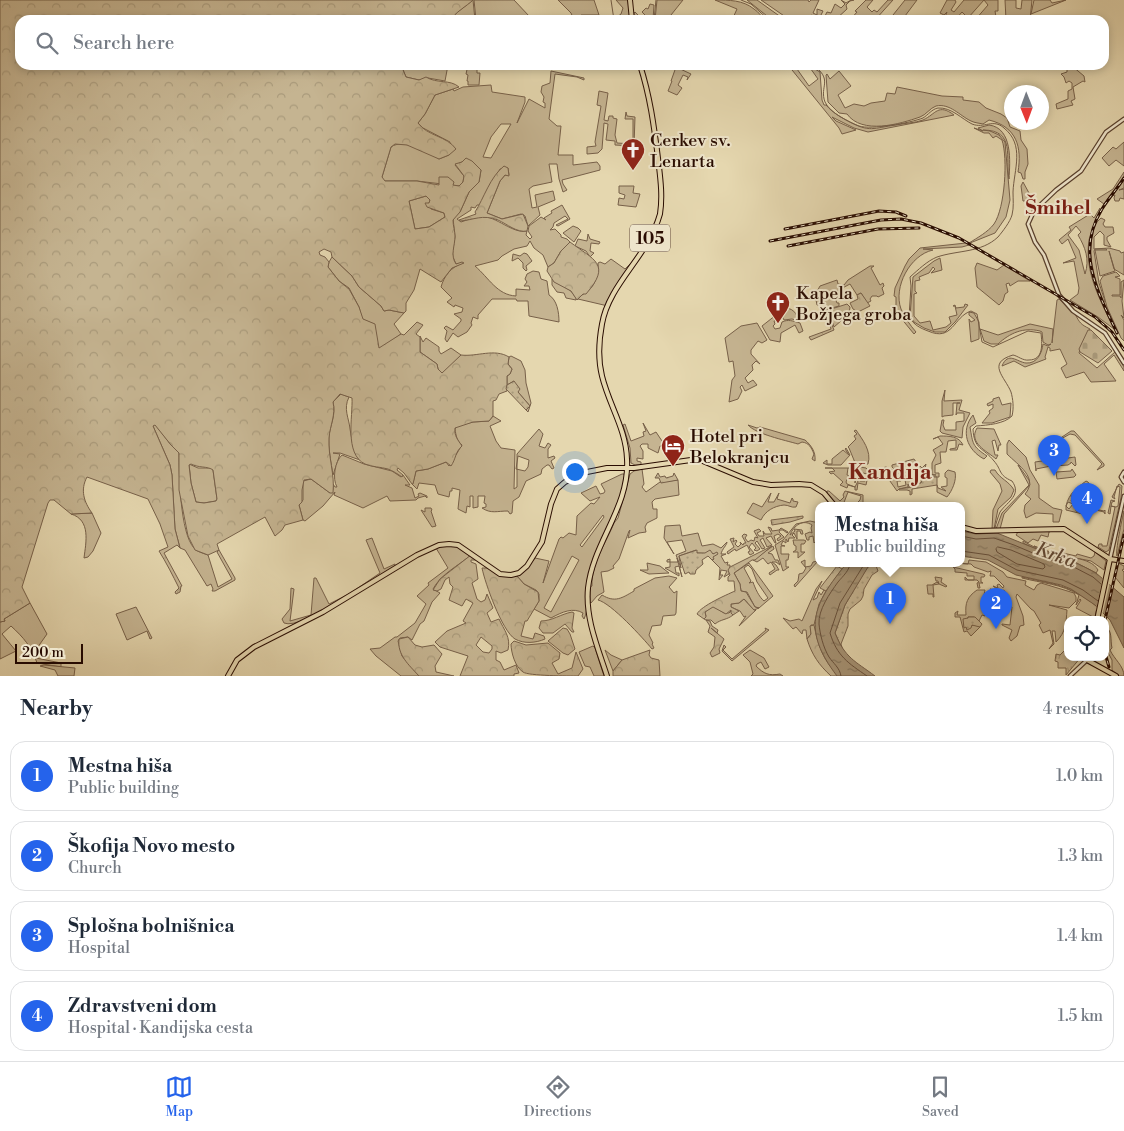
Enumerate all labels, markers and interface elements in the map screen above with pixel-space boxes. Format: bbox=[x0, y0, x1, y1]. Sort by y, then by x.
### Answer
search box bbox=[15, 15, 1109, 70]
icon: search bbox=[33, 29, 61, 57]
text: Search here bbox=[73, 31, 174, 55]
north arrow bbox=[1004, 85, 1049, 130]
place label: Cerkev sv. Lenarta bbox=[650, 129, 731, 173]
church icon: Cerkev sv. Lenarta bbox=[620, 137, 646, 171]
district label: Šmihel bbox=[1025, 194, 1091, 221]
road number: 105 bbox=[630, 224, 670, 252]
place label: Kapela Božjega groba bbox=[795, 282, 912, 326]
church icon: Kapela Božjega groba bbox=[765, 290, 791, 324]
place label: Hotel pri Belokranjcu bbox=[689, 425, 790, 469]
hotel icon: Hotel pri Belokranjcu bbox=[660, 433, 686, 467]
pin: 3 bbox=[1038, 435, 1070, 476]
your location bbox=[562, 459, 588, 485]
district label: Kandija bbox=[848, 459, 933, 486]
pin: 4 bbox=[1071, 483, 1103, 524]
popup bbox=[815, 502, 965, 567]
text: Mestna hiša bbox=[834, 513, 939, 537]
water label: Krka bbox=[1032, 536, 1080, 574]
text: Public building bbox=[834, 537, 946, 557]
pin: 1 bbox=[874, 583, 906, 624]
pin: 2 bbox=[980, 588, 1012, 629]
map controls bbox=[1064, 616, 1109, 661]
button: locate bbox=[1064, 616, 1109, 661]
scale bar bbox=[15, 641, 82, 664]
text: 200 m bbox=[22, 644, 64, 662]
text: Nearby bbox=[20, 696, 93, 722]
text: 4 results bbox=[1043, 699, 1104, 719]
text: Mestna hiša bbox=[68, 754, 172, 778]
text: 1 bbox=[33, 766, 41, 786]
text: 1.0 km bbox=[1056, 766, 1103, 786]
text: Public building bbox=[68, 778, 179, 798]
text: Škofija Novo mesto bbox=[68, 834, 235, 858]
text: 2 bbox=[32, 846, 42, 866]
text: 1.3 km bbox=[1058, 846, 1103, 866]
text: Church bbox=[68, 858, 122, 878]
text: Splošna bolnišnica bbox=[68, 914, 235, 938]
text: 3 bbox=[32, 926, 42, 946]
text: 1.4 km bbox=[1057, 926, 1103, 946]
text: Hospital bbox=[68, 938, 130, 958]
text: Zdravstveni dom bbox=[68, 994, 217, 1018]
text: 4 bbox=[32, 1006, 42, 1026]
text: 1.5 km bbox=[1058, 1006, 1103, 1026]
text: Hospital · Kandijska cesta bbox=[68, 1018, 253, 1038]
tab: Map bbox=[165, 1073, 193, 1121]
tab: Directions bbox=[524, 1073, 591, 1121]
tab: Saved bbox=[922, 1073, 959, 1121]

